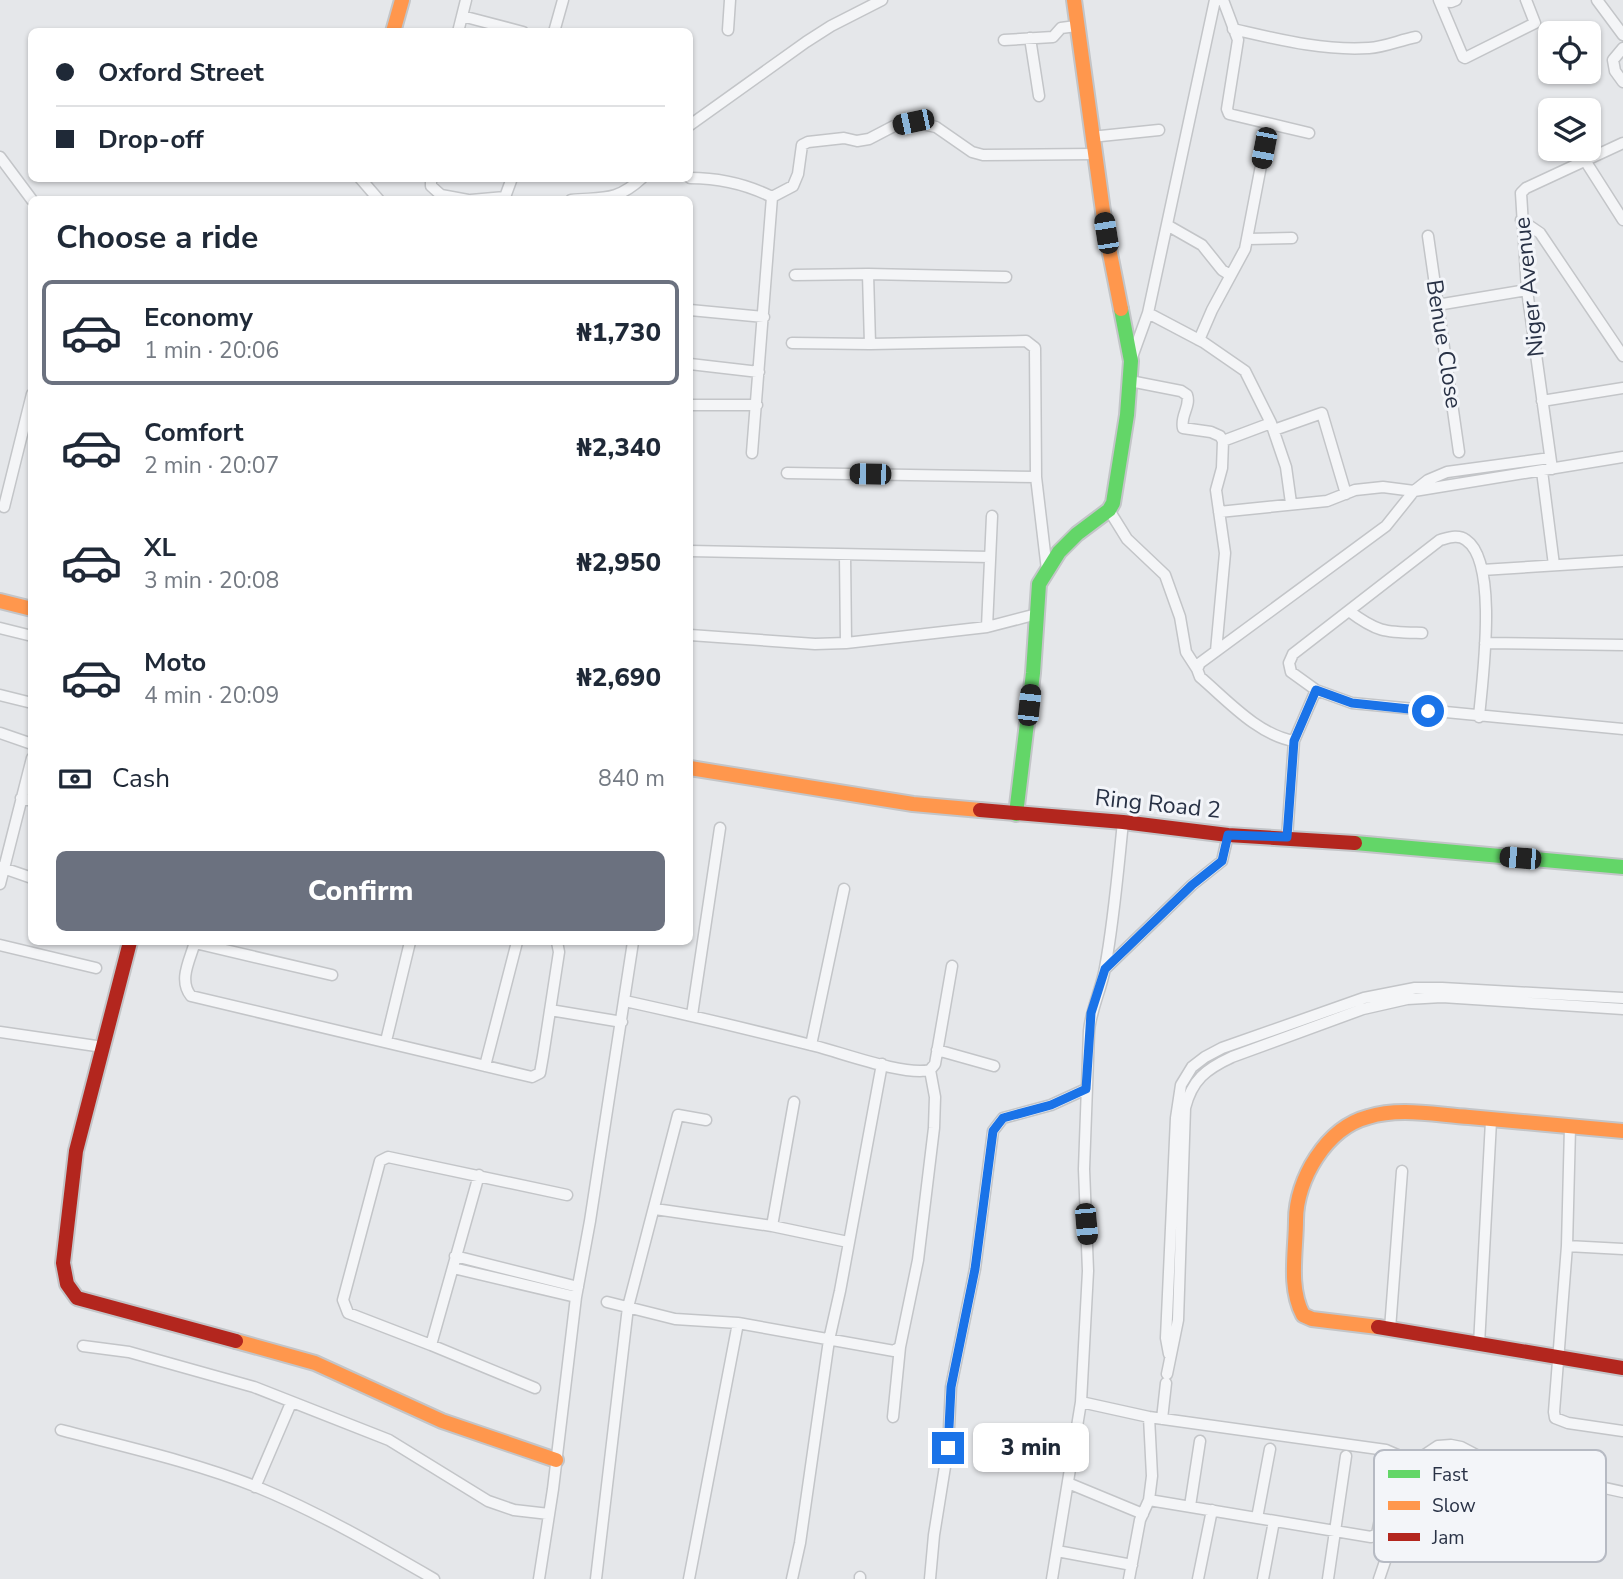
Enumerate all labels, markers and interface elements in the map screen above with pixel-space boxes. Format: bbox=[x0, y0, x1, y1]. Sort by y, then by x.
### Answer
map controls bbox=[1538, 21, 1601, 161]
button: locate bbox=[1538, 21, 1601, 84]
text: Oxford Street bbox=[98, 55, 264, 90]
button: layers bbox=[1538, 98, 1601, 161]
car bbox=[891, 107, 936, 137]
text: Drop-off bbox=[98, 122, 204, 157]
car bbox=[1250, 125, 1279, 171]
car bbox=[1093, 211, 1120, 255]
text: Choose a ride bbox=[56, 216, 258, 259]
street label: Niger Avenue bbox=[1506, 216, 1552, 358]
street label: Benue Close bbox=[1419, 277, 1469, 411]
text: Economy bbox=[144, 300, 253, 335]
icon: car bbox=[60, 301, 123, 364]
text: ₦1,730 bbox=[576, 315, 661, 350]
text: 1 min · 20:06 bbox=[144, 335, 279, 366]
text: Comfort bbox=[144, 415, 244, 450]
icon: car bbox=[60, 416, 123, 479]
text: ₦2,340 bbox=[576, 430, 661, 465]
text: 2 min · 20:07 bbox=[144, 450, 279, 481]
car bbox=[849, 463, 892, 485]
text: XL bbox=[144, 530, 176, 565]
icon: car bbox=[60, 531, 123, 594]
text: ₦2,950 bbox=[576, 545, 661, 580]
text: 3 min · 20:08 bbox=[144, 565, 279, 596]
text: Moto bbox=[144, 645, 206, 680]
icon: car bbox=[60, 646, 123, 709]
text: ₦2,690 bbox=[576, 660, 661, 695]
text: 4 min · 20:09 bbox=[144, 680, 279, 711]
car bbox=[1017, 683, 1042, 727]
route start bbox=[1412, 695, 1444, 727]
icon: cash bbox=[56, 760, 94, 798]
text: Cash bbox=[112, 761, 170, 796]
text: 840 m bbox=[598, 763, 665, 794]
street label: Ring Road 2 bbox=[1094, 782, 1222, 826]
car bbox=[1499, 846, 1542, 870]
button: Confirm bbox=[56, 851, 665, 931]
car bbox=[1074, 1202, 1099, 1246]
callout: 3 min bbox=[972, 1424, 1088, 1472]
route end bbox=[932, 1432, 964, 1464]
text: 3 min bbox=[1001, 1432, 1061, 1463]
legend bbox=[1374, 1450, 1606, 1562]
text: Fast bbox=[1432, 1462, 1468, 1488]
text: Slow bbox=[1432, 1493, 1476, 1519]
text: Jam bbox=[1431, 1525, 1465, 1551]

